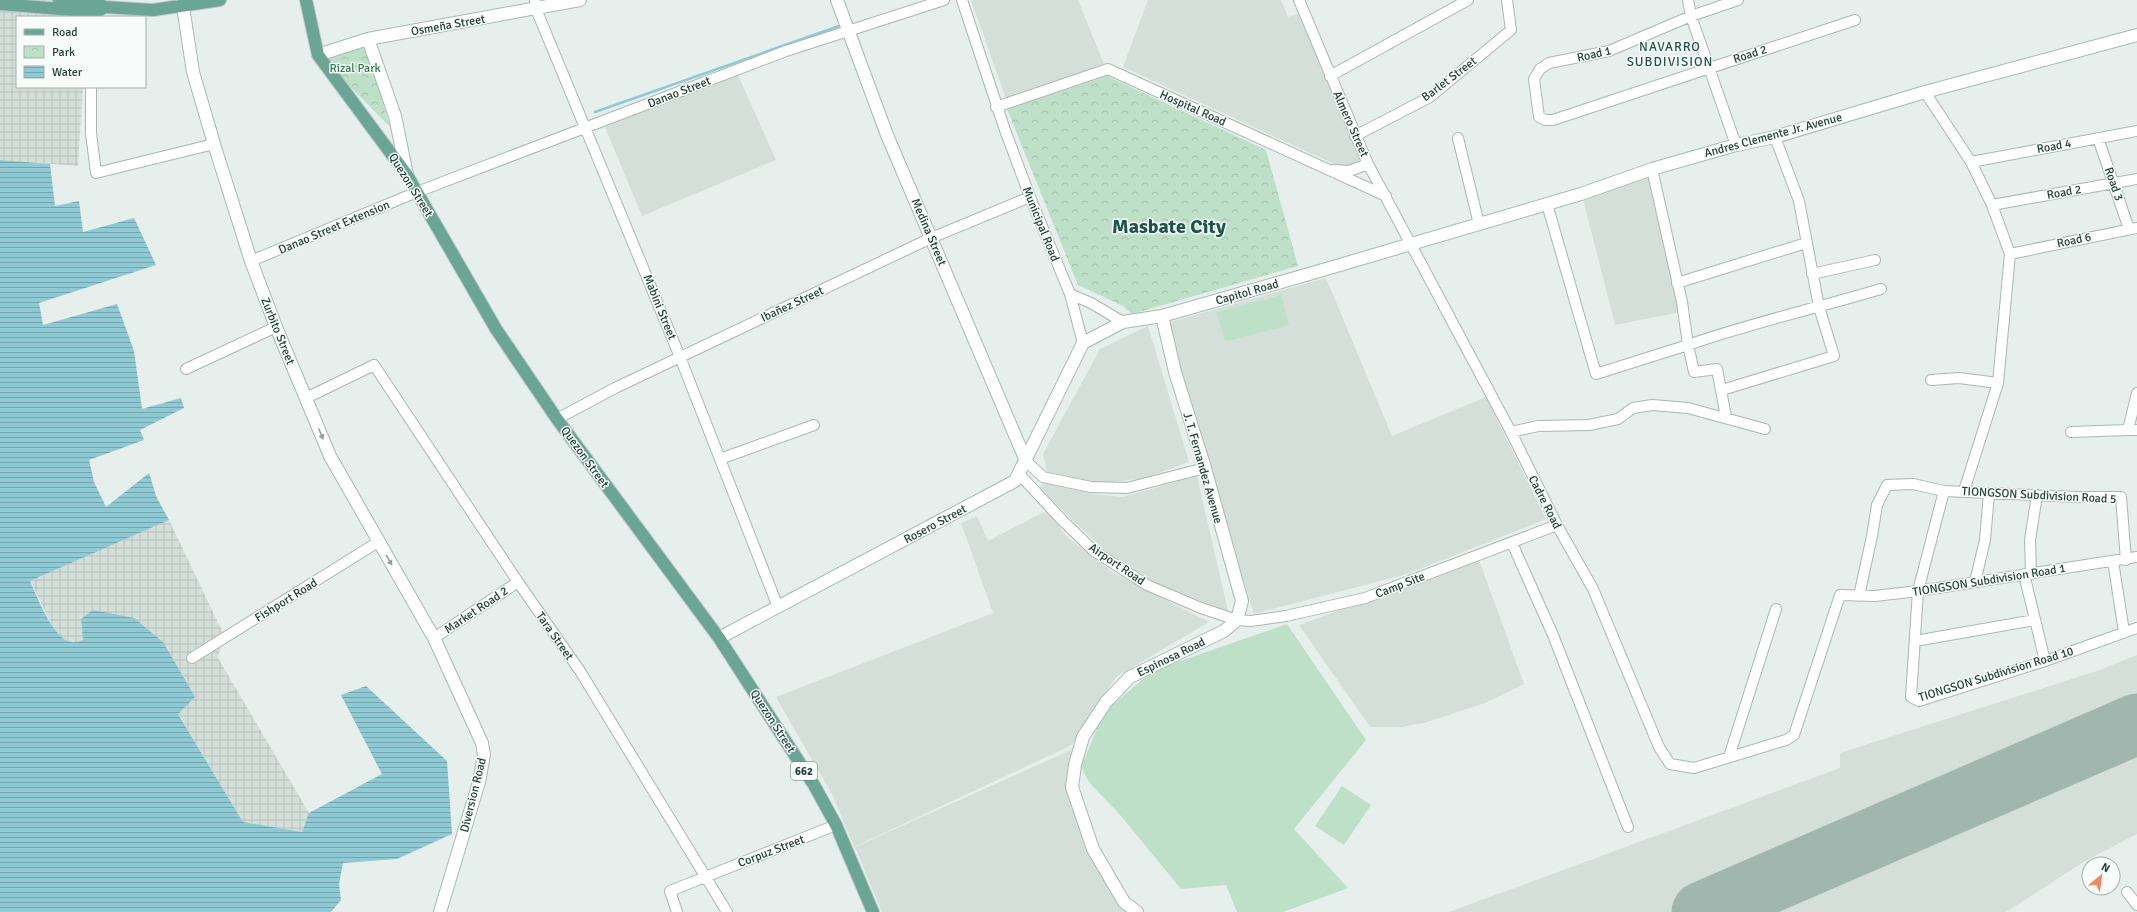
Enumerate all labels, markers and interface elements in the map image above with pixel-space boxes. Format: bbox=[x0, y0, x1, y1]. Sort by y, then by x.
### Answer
street label: Osmeña Street bbox=[410, 12, 486, 39]
legend bbox=[16, 16, 146, 88]
text: Road bbox=[52, 25, 78, 40]
district label: NAVARRO SUBDIVISION bbox=[1627, 39, 1713, 70]
street label: Road 2 bbox=[1731, 42, 1769, 67]
street label: Road 1 bbox=[1575, 43, 1613, 66]
text: Park bbox=[52, 45, 75, 60]
street label: Barlet Street bbox=[1419, 54, 1480, 105]
park label: Rizal Park bbox=[329, 61, 381, 76]
text: Water bbox=[52, 65, 83, 80]
street label: Danao Street bbox=[645, 74, 713, 111]
street label: Hospital Road bbox=[1157, 87, 1228, 130]
street label: Almero Street bbox=[1329, 89, 1372, 160]
street label: Andres Clemente Jr. Avenue bbox=[1703, 110, 1844, 161]
street label: Road 4 bbox=[2036, 136, 2073, 157]
street label: Quezon Street bbox=[385, 151, 436, 220]
street label: Road 3 bbox=[2101, 165, 2126, 203]
street label: Road 2 bbox=[2046, 182, 2083, 203]
street label: Municipal Road bbox=[1019, 185, 1062, 264]
street label: Medina Street bbox=[908, 196, 949, 268]
street label: Danao Street Extension bbox=[276, 197, 392, 258]
district label: Masbate City bbox=[1112, 214, 1226, 239]
street label: Road 6 bbox=[2056, 230, 2093, 251]
street label: Mabini Street bbox=[640, 272, 679, 342]
street label: Capitol Road bbox=[1214, 276, 1280, 309]
street label: Ibañez Street bbox=[758, 283, 826, 326]
street label: Zurbito Street bbox=[257, 295, 298, 367]
street label: J. T. Fernandez Avenue bbox=[1179, 411, 1226, 525]
street label: Quezon Street bbox=[557, 424, 612, 491]
one-way arrow bbox=[318, 428, 324, 440]
street label: Cadre Road bbox=[1525, 473, 1564, 532]
street label: TIONGSON Subdivision Road 5 bbox=[1961, 484, 2117, 507]
street label: Rosero Street bbox=[901, 502, 969, 547]
street label: Airport Road bbox=[1086, 540, 1148, 589]
one-way arrow bbox=[386, 554, 393, 566]
street label: TIONGSON Subdivision Road 1 bbox=[1911, 561, 2067, 600]
street label: Camp Site bbox=[1373, 569, 1427, 602]
street label: Fishport Road bbox=[252, 575, 320, 626]
street label: Market Road 2 bbox=[442, 584, 511, 637]
street label: Tara Street bbox=[533, 609, 577, 663]
street label: Espinosa Road bbox=[1135, 634, 1208, 680]
street label: TIONGSON Subdivision Road 10 bbox=[1917, 644, 2075, 705]
street label: Quezon Street bbox=[747, 687, 799, 756]
street label: Diversion Road bbox=[457, 756, 490, 834]
road number: 662 bbox=[791, 762, 817, 780]
street label: Corpuz Street bbox=[736, 832, 807, 871]
north arrow bbox=[2081, 856, 2121, 896]
text: N bbox=[2099, 860, 2112, 875]

